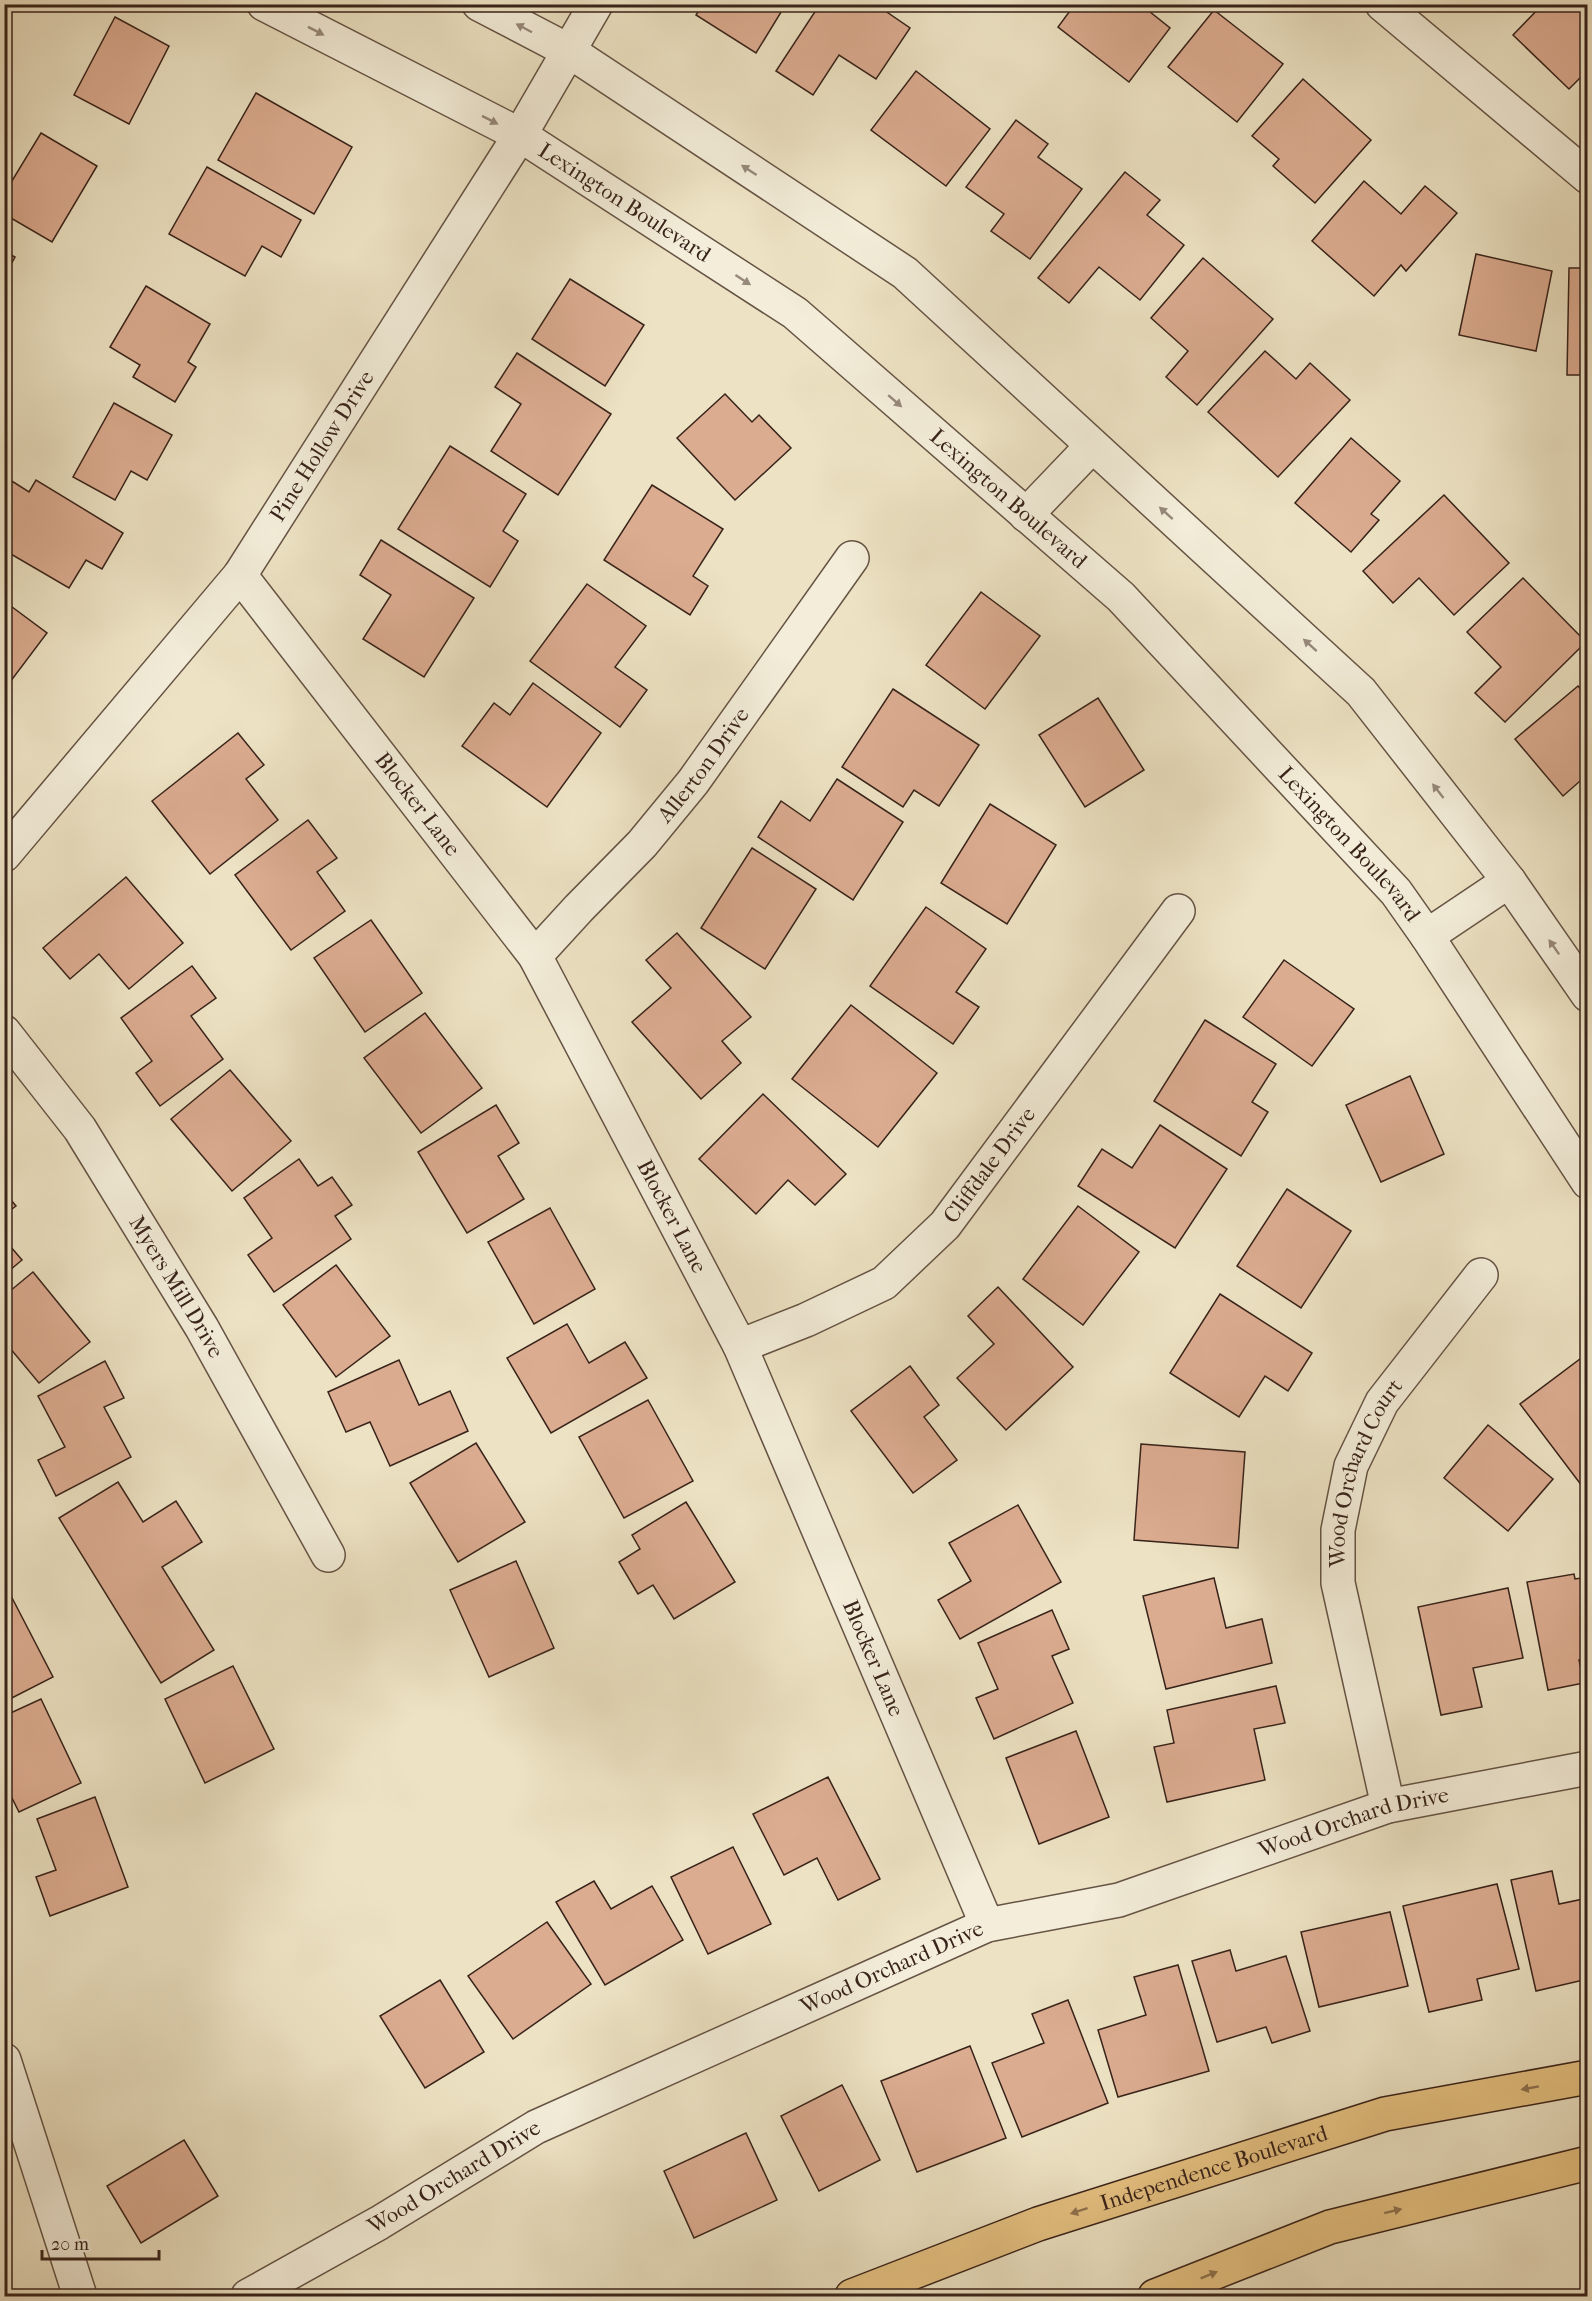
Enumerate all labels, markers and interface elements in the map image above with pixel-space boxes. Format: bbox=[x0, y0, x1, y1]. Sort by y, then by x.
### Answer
one-way arrow bbox=[515, 23, 532, 33]
one-way arrow bbox=[308, 26, 325, 36]
one-way arrow bbox=[481, 115, 498, 124]
street label: Lexington Boulevard bbox=[534, 137, 716, 268]
one-way arrow bbox=[741, 164, 757, 176]
one-way arrow bbox=[735, 274, 751, 285]
street label: Pine Hollow Drive bbox=[264, 366, 380, 526]
one-way arrow bbox=[888, 394, 903, 408]
street label: Lexington Boulevard bbox=[924, 423, 1093, 575]
one-way arrow bbox=[1158, 506, 1173, 520]
one-way arrow bbox=[1302, 638, 1317, 652]
street label: Allerton Drive bbox=[651, 702, 755, 829]
street label: Blocker Lane bbox=[369, 747, 466, 861]
street label: Lexington Boulevard bbox=[1273, 761, 1426, 927]
one-way arrow bbox=[1432, 783, 1444, 799]
one-way arrow bbox=[1548, 940, 1560, 956]
street label: Cliffdale Drive bbox=[938, 1102, 1041, 1228]
street label: Blocker Lane bbox=[631, 1155, 712, 1277]
street label: Myers Mill Drive bbox=[123, 1211, 229, 1362]
street label: Wood Orchard Court bbox=[1325, 1374, 1408, 1568]
street label: Blocker Lane bbox=[837, 1596, 910, 1721]
street label: Wood Orchard Drive bbox=[1254, 1782, 1451, 1864]
street label: Wood Orchard Drive bbox=[796, 1915, 988, 2020]
one-way arrow bbox=[1520, 2084, 1539, 2093]
street label: Wood Orchard Drive bbox=[362, 2114, 545, 2240]
street label: Independence Boulevard bbox=[1097, 2120, 1332, 2216]
one-way arrow bbox=[1384, 2206, 1402, 2216]
one-way arrow bbox=[1070, 2207, 1088, 2216]
scale bar bbox=[42, 2223, 159, 2261]
text: 20 m bbox=[51, 2234, 89, 2255]
one-way arrow bbox=[1200, 2270, 1218, 2279]

